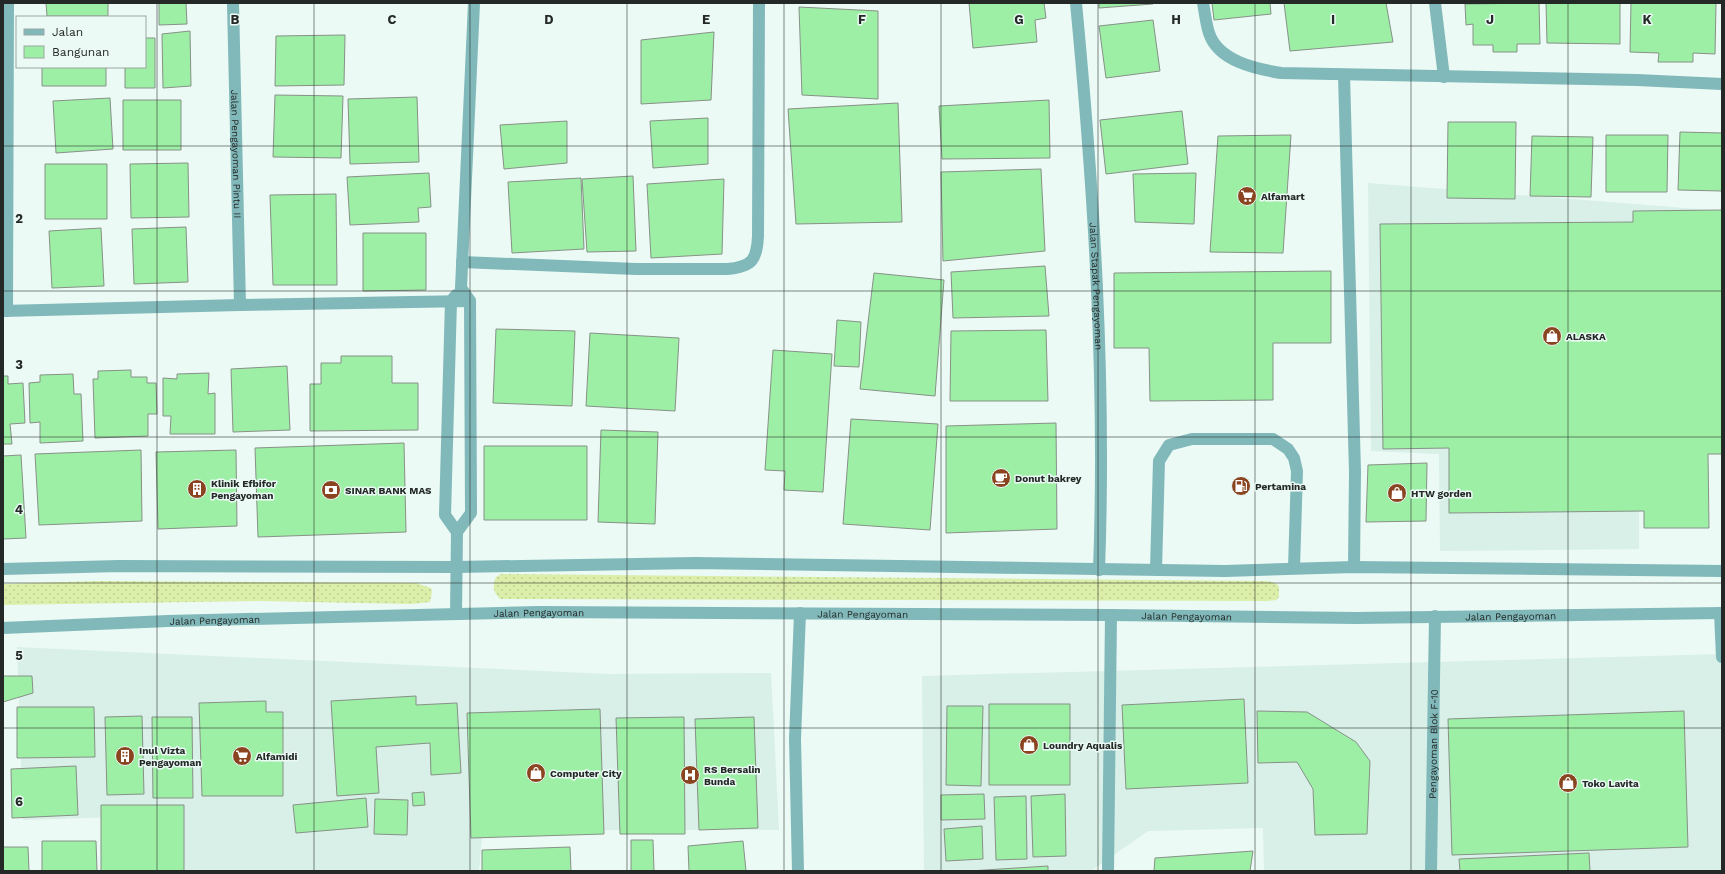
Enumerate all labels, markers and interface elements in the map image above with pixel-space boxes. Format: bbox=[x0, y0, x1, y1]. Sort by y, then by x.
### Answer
text: B bbox=[231, 12, 240, 27]
text: C bbox=[388, 12, 397, 27]
text: D bbox=[544, 12, 554, 27]
text: E bbox=[702, 12, 710, 27]
text: F bbox=[858, 12, 866, 27]
text: G bbox=[1014, 12, 1024, 27]
text: H bbox=[1171, 12, 1181, 27]
text: I bbox=[1331, 12, 1335, 27]
text: J bbox=[1486, 12, 1494, 27]
text: K bbox=[1642, 12, 1652, 27]
legend bbox=[16, 16, 146, 68]
text: Jalan bbox=[52, 25, 83, 39]
text: Bangunan bbox=[52, 45, 110, 59]
street label: Jalan Pengayoman Pintu II bbox=[230, 89, 243, 218]
supermarket icon: Alfamart bbox=[1236, 185, 1258, 207]
place label: Alfamart bbox=[1261, 191, 1305, 202]
text: 2 bbox=[15, 211, 23, 226]
street label: Jalan Stapak Pengayoman bbox=[1088, 222, 1105, 350]
shop icon: ALASKA bbox=[1541, 325, 1563, 347]
place label: ALASKA bbox=[1566, 331, 1606, 342]
text: 3 bbox=[15, 357, 23, 372]
cafe icon: Donut bakrey bbox=[990, 467, 1012, 489]
place label: Donut bakrey bbox=[1015, 473, 1082, 484]
fuel station icon: Pertamina bbox=[1230, 475, 1252, 497]
building icon: Klinik Efbifor Pengayoman bbox=[186, 478, 208, 500]
place label: Klinik Efbifor Pengayoman bbox=[211, 478, 277, 501]
bank icon: SINAR BANK MAS bbox=[320, 479, 342, 501]
place label: Pertamina bbox=[1255, 481, 1306, 492]
shop icon: HTW gorden bbox=[1386, 482, 1408, 504]
place label: SINAR BANK MAS bbox=[345, 485, 432, 496]
place label: HTW gorden bbox=[1411, 488, 1472, 499]
text: 4 bbox=[15, 502, 24, 517]
street label: Jalan Pengayoman bbox=[493, 606, 584, 619]
street label: Jalan Pengayoman bbox=[817, 608, 908, 619]
street label: Jalan Pengayoman bbox=[1141, 610, 1232, 622]
street label: Jalan Pengayoman bbox=[1465, 610, 1556, 622]
street label: Jalan Pengayoman bbox=[169, 613, 260, 626]
text: 5 bbox=[15, 648, 23, 663]
street label: Pengayoman Blok F-10 bbox=[1427, 689, 1439, 799]
shop icon: Loundry Aqualis bbox=[1018, 734, 1040, 756]
place label: Loundry Aqualis bbox=[1043, 740, 1123, 751]
building icon: Inul Vizta Pengayoman bbox=[114, 745, 136, 767]
place label: Inul Vizta Pengayoman bbox=[139, 745, 202, 768]
supermarket icon: Alfamidi bbox=[231, 745, 253, 767]
place label: Alfamidi bbox=[256, 751, 297, 762]
shop icon: Computer City bbox=[525, 762, 547, 784]
hospital icon: RS Bersalin Bunda bbox=[679, 764, 701, 786]
place label: RS Bersalin Bunda bbox=[704, 764, 761, 787]
place label: Computer City bbox=[550, 768, 622, 779]
shop icon: Toko Lavita bbox=[1557, 772, 1579, 794]
place label: Toko Lavita bbox=[1582, 778, 1639, 789]
text: 6 bbox=[15, 794, 23, 809]

